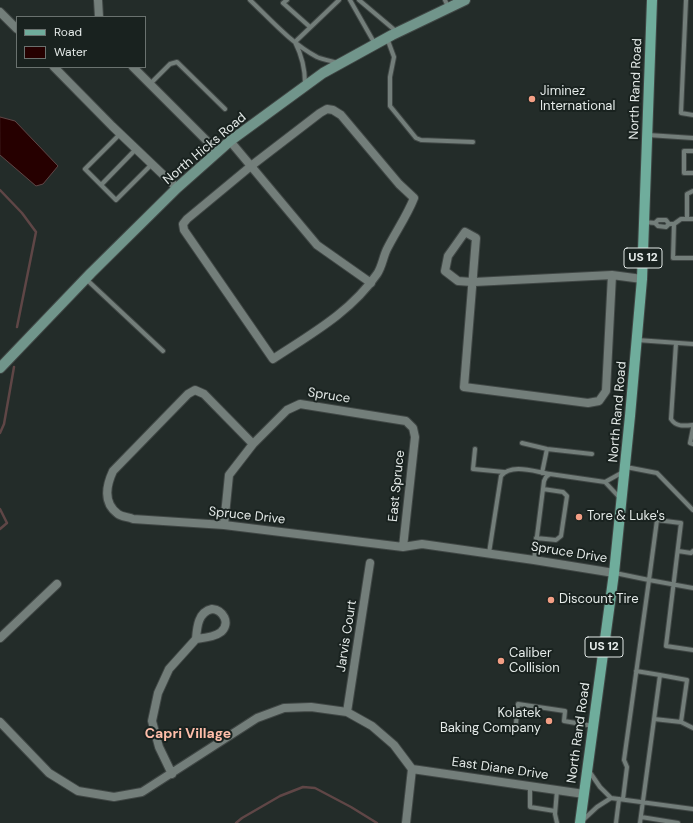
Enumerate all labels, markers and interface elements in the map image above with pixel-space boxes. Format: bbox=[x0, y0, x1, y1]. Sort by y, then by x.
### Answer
legend bbox=[16, 16, 146, 68]
text: Road bbox=[54, 24, 82, 40]
street label: North Rand Road bbox=[626, 38, 646, 140]
text: Water bbox=[54, 44, 87, 60]
place label: Jiminez International bbox=[540, 84, 615, 115]
marker: Jiminez International bbox=[527, 94, 537, 104]
street label: North Hicks Road bbox=[160, 110, 250, 188]
road number: US 12 bbox=[624, 248, 662, 268]
street label: North Rand Road bbox=[606, 361, 630, 463]
street label: Spruce bbox=[307, 385, 351, 407]
street label: East Spruce bbox=[385, 449, 409, 523]
street label: Spruce Drive bbox=[208, 504, 286, 528]
place label: Tore & Luke's bbox=[587, 509, 665, 525]
marker: Tore & Luke's bbox=[574, 512, 584, 522]
street label: Spruce Drive bbox=[530, 539, 608, 567]
place label: Discount Tire bbox=[559, 592, 639, 608]
marker: Discount Tire bbox=[546, 595, 556, 605]
street label: Jarvis Court bbox=[334, 599, 360, 673]
road number: US 12 bbox=[585, 637, 623, 657]
place label: Caliber Collision bbox=[509, 646, 560, 677]
marker: Caliber Collision bbox=[496, 656, 506, 666]
street label: North Rand Road bbox=[564, 682, 594, 784]
place label: Kolatek Baking Company bbox=[440, 706, 541, 737]
marker: Kolatek Baking Company bbox=[544, 716, 554, 726]
district label: Capri Village bbox=[145, 726, 231, 742]
street label: East Diane Drive bbox=[451, 754, 549, 784]

